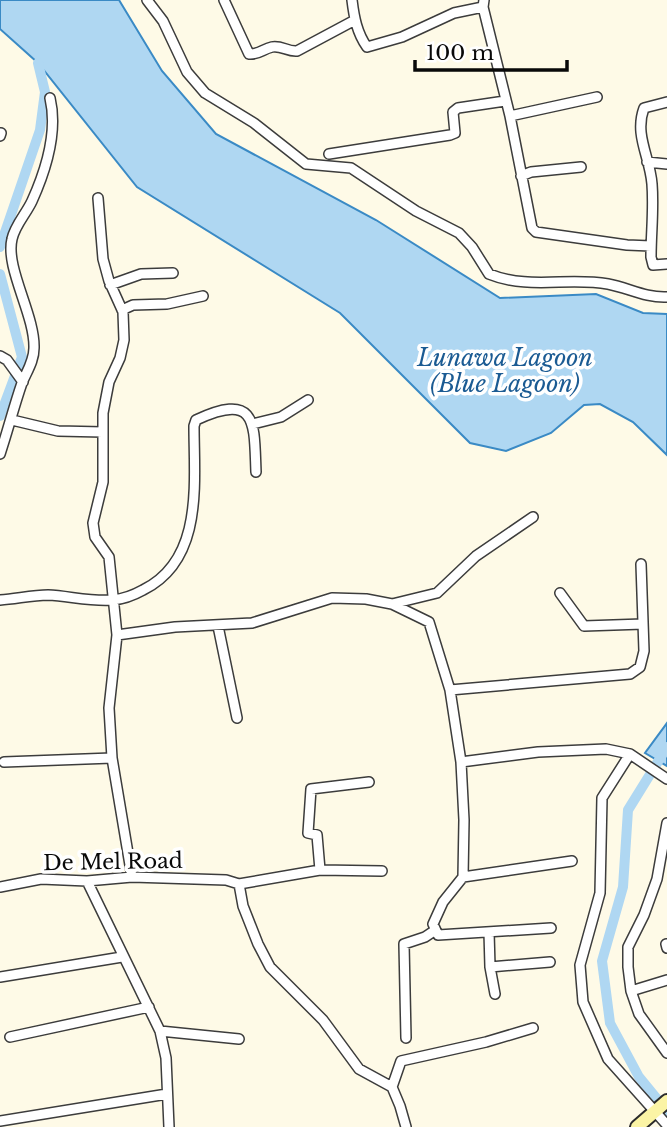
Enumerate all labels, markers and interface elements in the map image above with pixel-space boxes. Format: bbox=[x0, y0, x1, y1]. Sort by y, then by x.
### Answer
scale bar bbox=[415, 28, 567, 72]
text: 100 m bbox=[426, 40, 494, 66]
water label: Lunawa Lagoon (Blue Lagoon) bbox=[416, 344, 593, 398]
street label: De Mel Road bbox=[43, 848, 183, 876]

